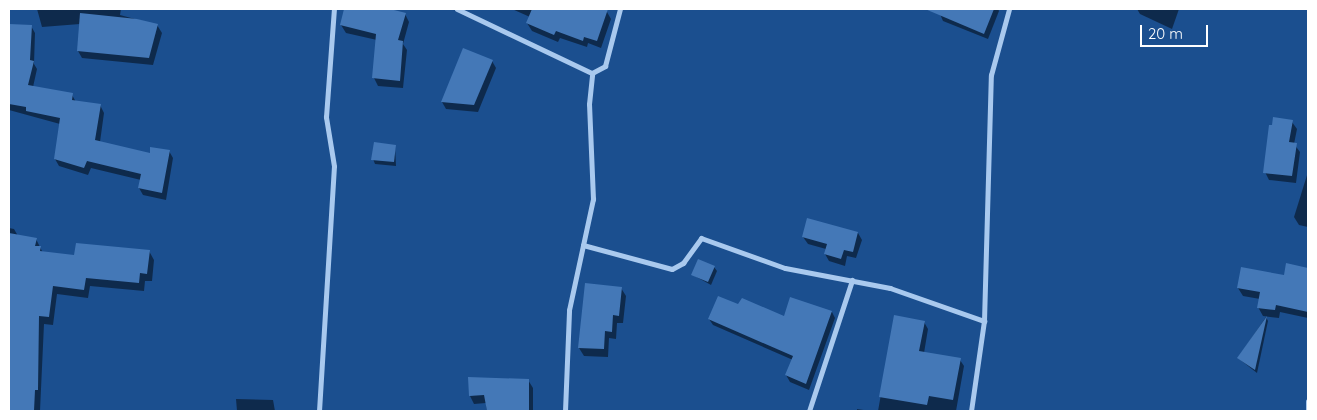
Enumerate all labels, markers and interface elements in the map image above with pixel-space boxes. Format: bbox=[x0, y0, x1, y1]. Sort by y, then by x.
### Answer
scale bar bbox=[1142, 15, 1210, 47]
text: 20 m bbox=[1148, 24, 1183, 43]

